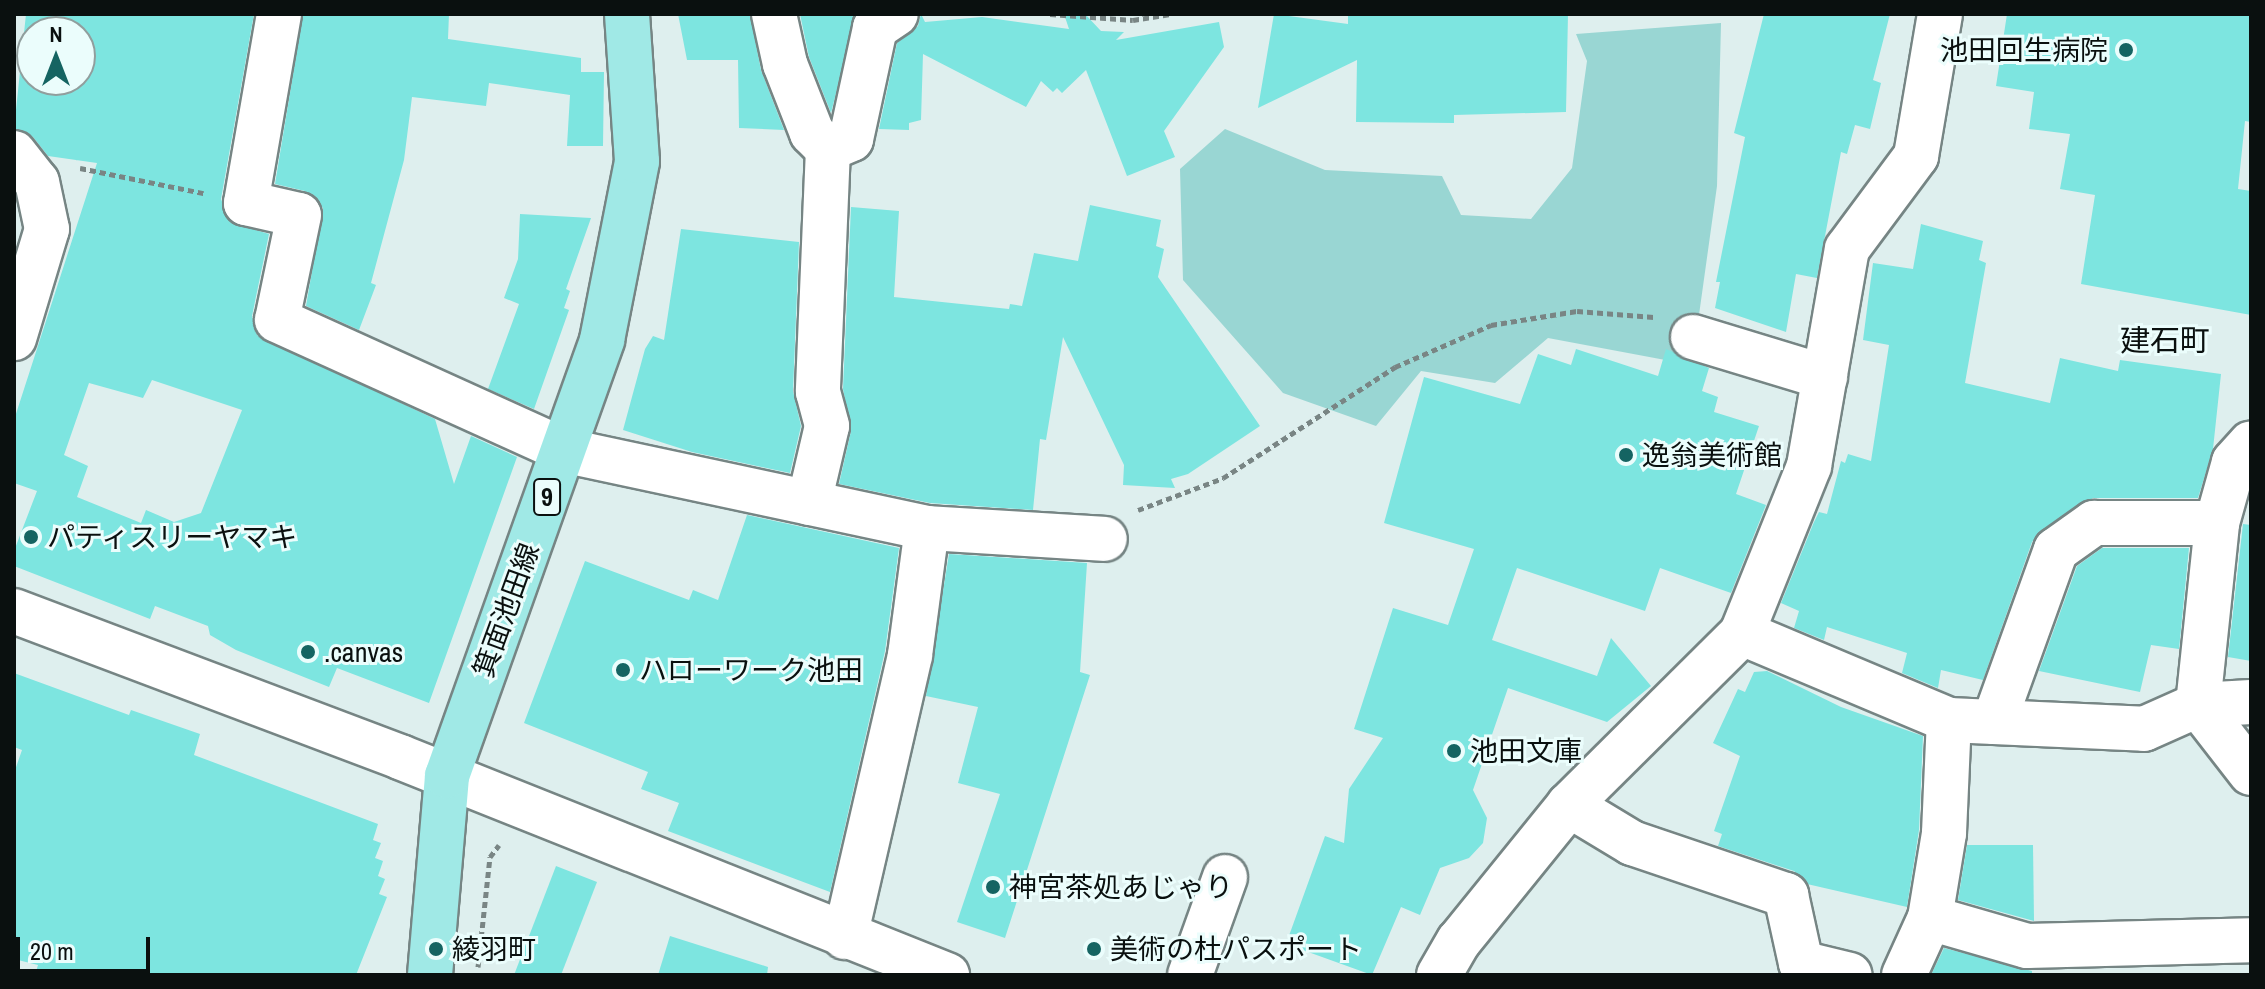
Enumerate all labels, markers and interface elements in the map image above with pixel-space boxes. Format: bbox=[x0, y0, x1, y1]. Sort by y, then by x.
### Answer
north arrow bbox=[16, 16, 96, 96]
text: N bbox=[49, 19, 63, 49]
place label: 池田回生病院 bbox=[1940, 33, 2108, 67]
marker: 池田回生病院 bbox=[2115, 39, 2137, 61]
district label: 建石町 bbox=[2120, 322, 2210, 358]
place label: 逸翁美術館 bbox=[1642, 438, 1782, 472]
marker: 逸翁美術館 bbox=[1617, 446, 1635, 464]
road number: 9 bbox=[533, 475, 561, 519]
place label: パティスリーヤマキ bbox=[47, 520, 299, 554]
marker: パティスリーヤマキ bbox=[22, 528, 40, 546]
street label: 箕面池田線 bbox=[466, 538, 546, 682]
place label: .canvas bbox=[324, 635, 403, 669]
marker: .canvas bbox=[299, 643, 317, 661]
place label: ハローワーク池田 bbox=[639, 653, 863, 687]
marker: ハローワーク池田 bbox=[614, 661, 632, 679]
place label: 池田文庫 bbox=[1470, 734, 1582, 768]
marker: 池田文庫 bbox=[1445, 742, 1463, 760]
place label: 神宮茶処あじゃり bbox=[1009, 870, 1233, 904]
marker: 神宮茶処あじゃり bbox=[984, 878, 1002, 896]
scale bar bbox=[20, 921, 154, 971]
place label: 綾羽町 bbox=[452, 932, 536, 966]
place label: 美術の杜パスポート bbox=[1110, 932, 1362, 966]
text: 20 m bbox=[30, 935, 74, 967]
marker: 綾羽町 bbox=[427, 940, 445, 958]
marker: 美術の杜パスポート bbox=[1085, 940, 1103, 958]

